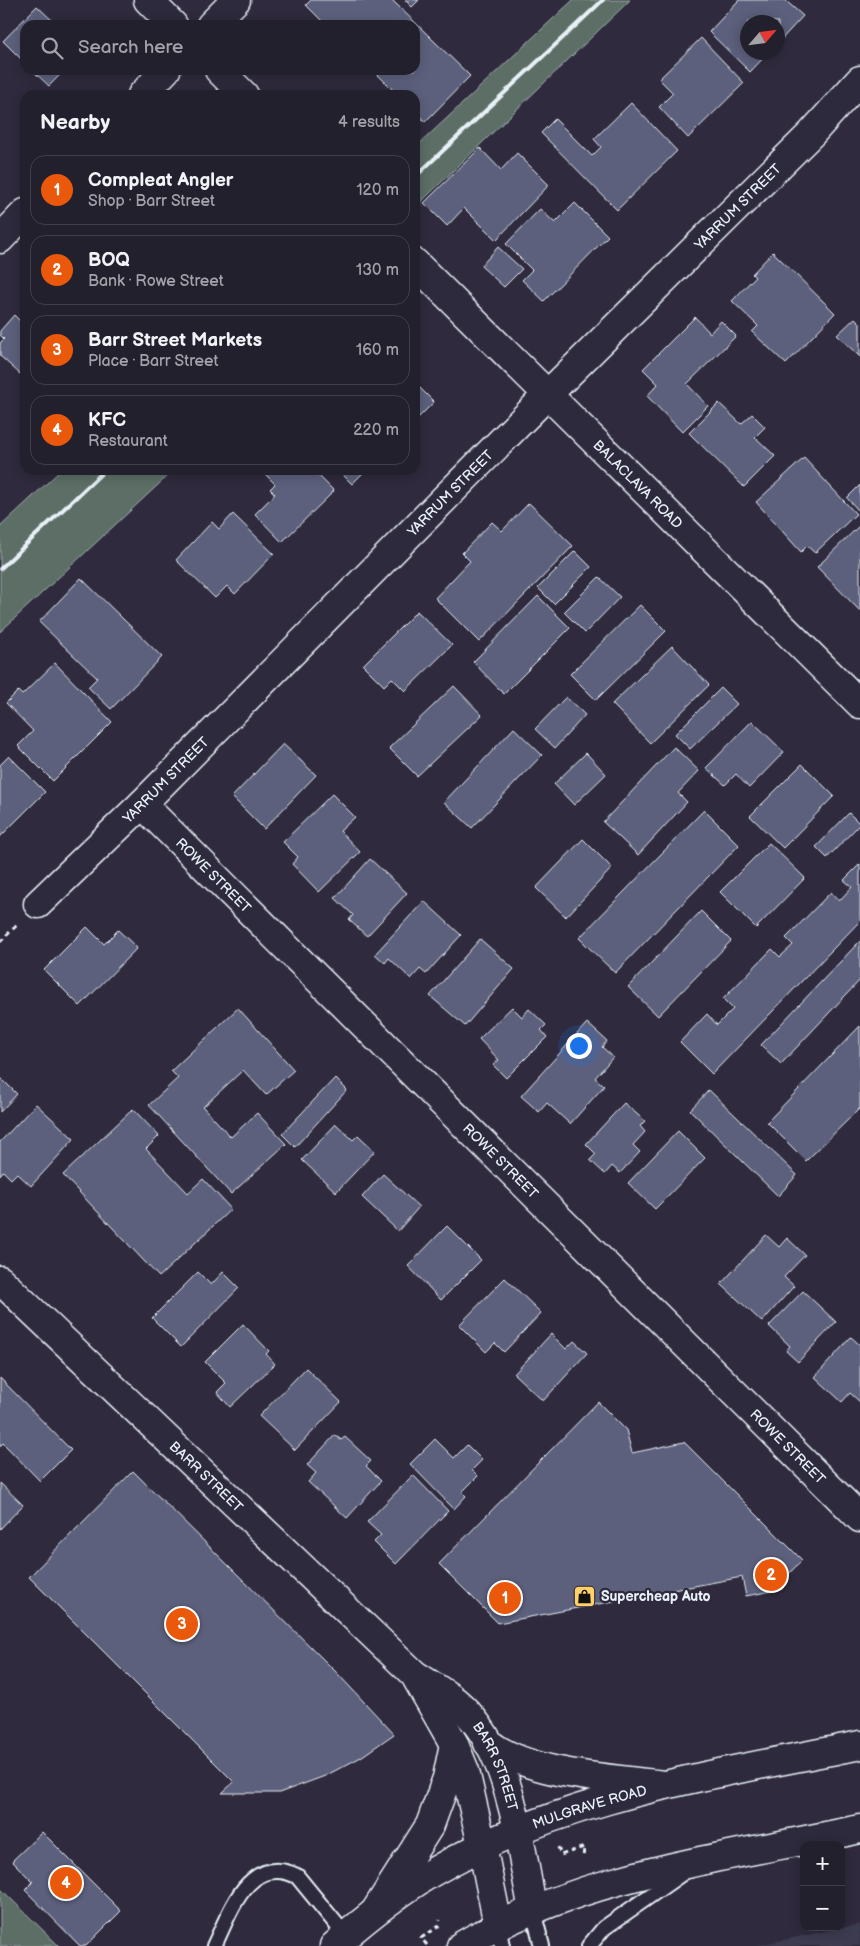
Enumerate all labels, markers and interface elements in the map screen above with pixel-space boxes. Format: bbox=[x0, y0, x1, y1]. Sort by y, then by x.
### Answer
north arrow bbox=[740, 15, 785, 60]
search box bbox=[20, 20, 420, 75]
icon: search bbox=[38, 34, 66, 62]
text: Search here bbox=[78, 36, 183, 59]
text: Nearby bbox=[40, 110, 110, 135]
text: 4 results bbox=[338, 113, 400, 132]
street label: YARRUM STREET bbox=[690, 160, 785, 254]
text: Compleat Angler bbox=[88, 169, 233, 192]
text: 1 bbox=[54, 181, 60, 200]
text: 120 m bbox=[356, 181, 399, 200]
text: Shop · Barr Street bbox=[88, 192, 215, 211]
text: BOQ bbox=[88, 249, 130, 272]
text: 2 bbox=[52, 261, 62, 280]
text: 130 m bbox=[356, 261, 399, 280]
text: Bank · Rowe Street bbox=[88, 272, 224, 291]
text: Barr Street Markets bbox=[88, 329, 262, 352]
text: 3 bbox=[52, 341, 62, 360]
text: 160 m bbox=[356, 341, 399, 360]
text: Place · Barr Street bbox=[88, 352, 219, 371]
text: KFC bbox=[88, 409, 126, 432]
text: 4 bbox=[52, 421, 62, 440]
text: 220 m bbox=[353, 421, 399, 440]
text: Restaurant bbox=[88, 432, 168, 451]
street label: BALACLAVA ROAD bbox=[590, 436, 686, 532]
street label: YARRUM STREET bbox=[403, 446, 497, 540]
street label: YARRUM STREET bbox=[118, 733, 213, 827]
street label: ROWE STREET bbox=[172, 834, 255, 917]
your location bbox=[566, 1033, 592, 1059]
street label: ROWE STREET bbox=[460, 1120, 542, 1202]
street label: ROWE STREET bbox=[747, 1405, 830, 1488]
street label: BARR STREET bbox=[166, 1438, 247, 1516]
pin: 2 bbox=[755, 1556, 787, 1594]
pin: 1 bbox=[489, 1579, 521, 1617]
shop icon: Supercheap Auto bbox=[573, 1584, 597, 1608]
place label: Supercheap Auto bbox=[601, 1588, 711, 1605]
pin: 3 bbox=[166, 1605, 198, 1643]
street label: BARR STREET bbox=[469, 1718, 522, 1813]
street label: MULGRAVE ROAD bbox=[530, 1781, 648, 1832]
map controls bbox=[800, 1841, 845, 1931]
button: + bbox=[800, 1841, 845, 1886]
pin: 4 bbox=[50, 1864, 82, 1902]
button: − bbox=[800, 1886, 845, 1931]

